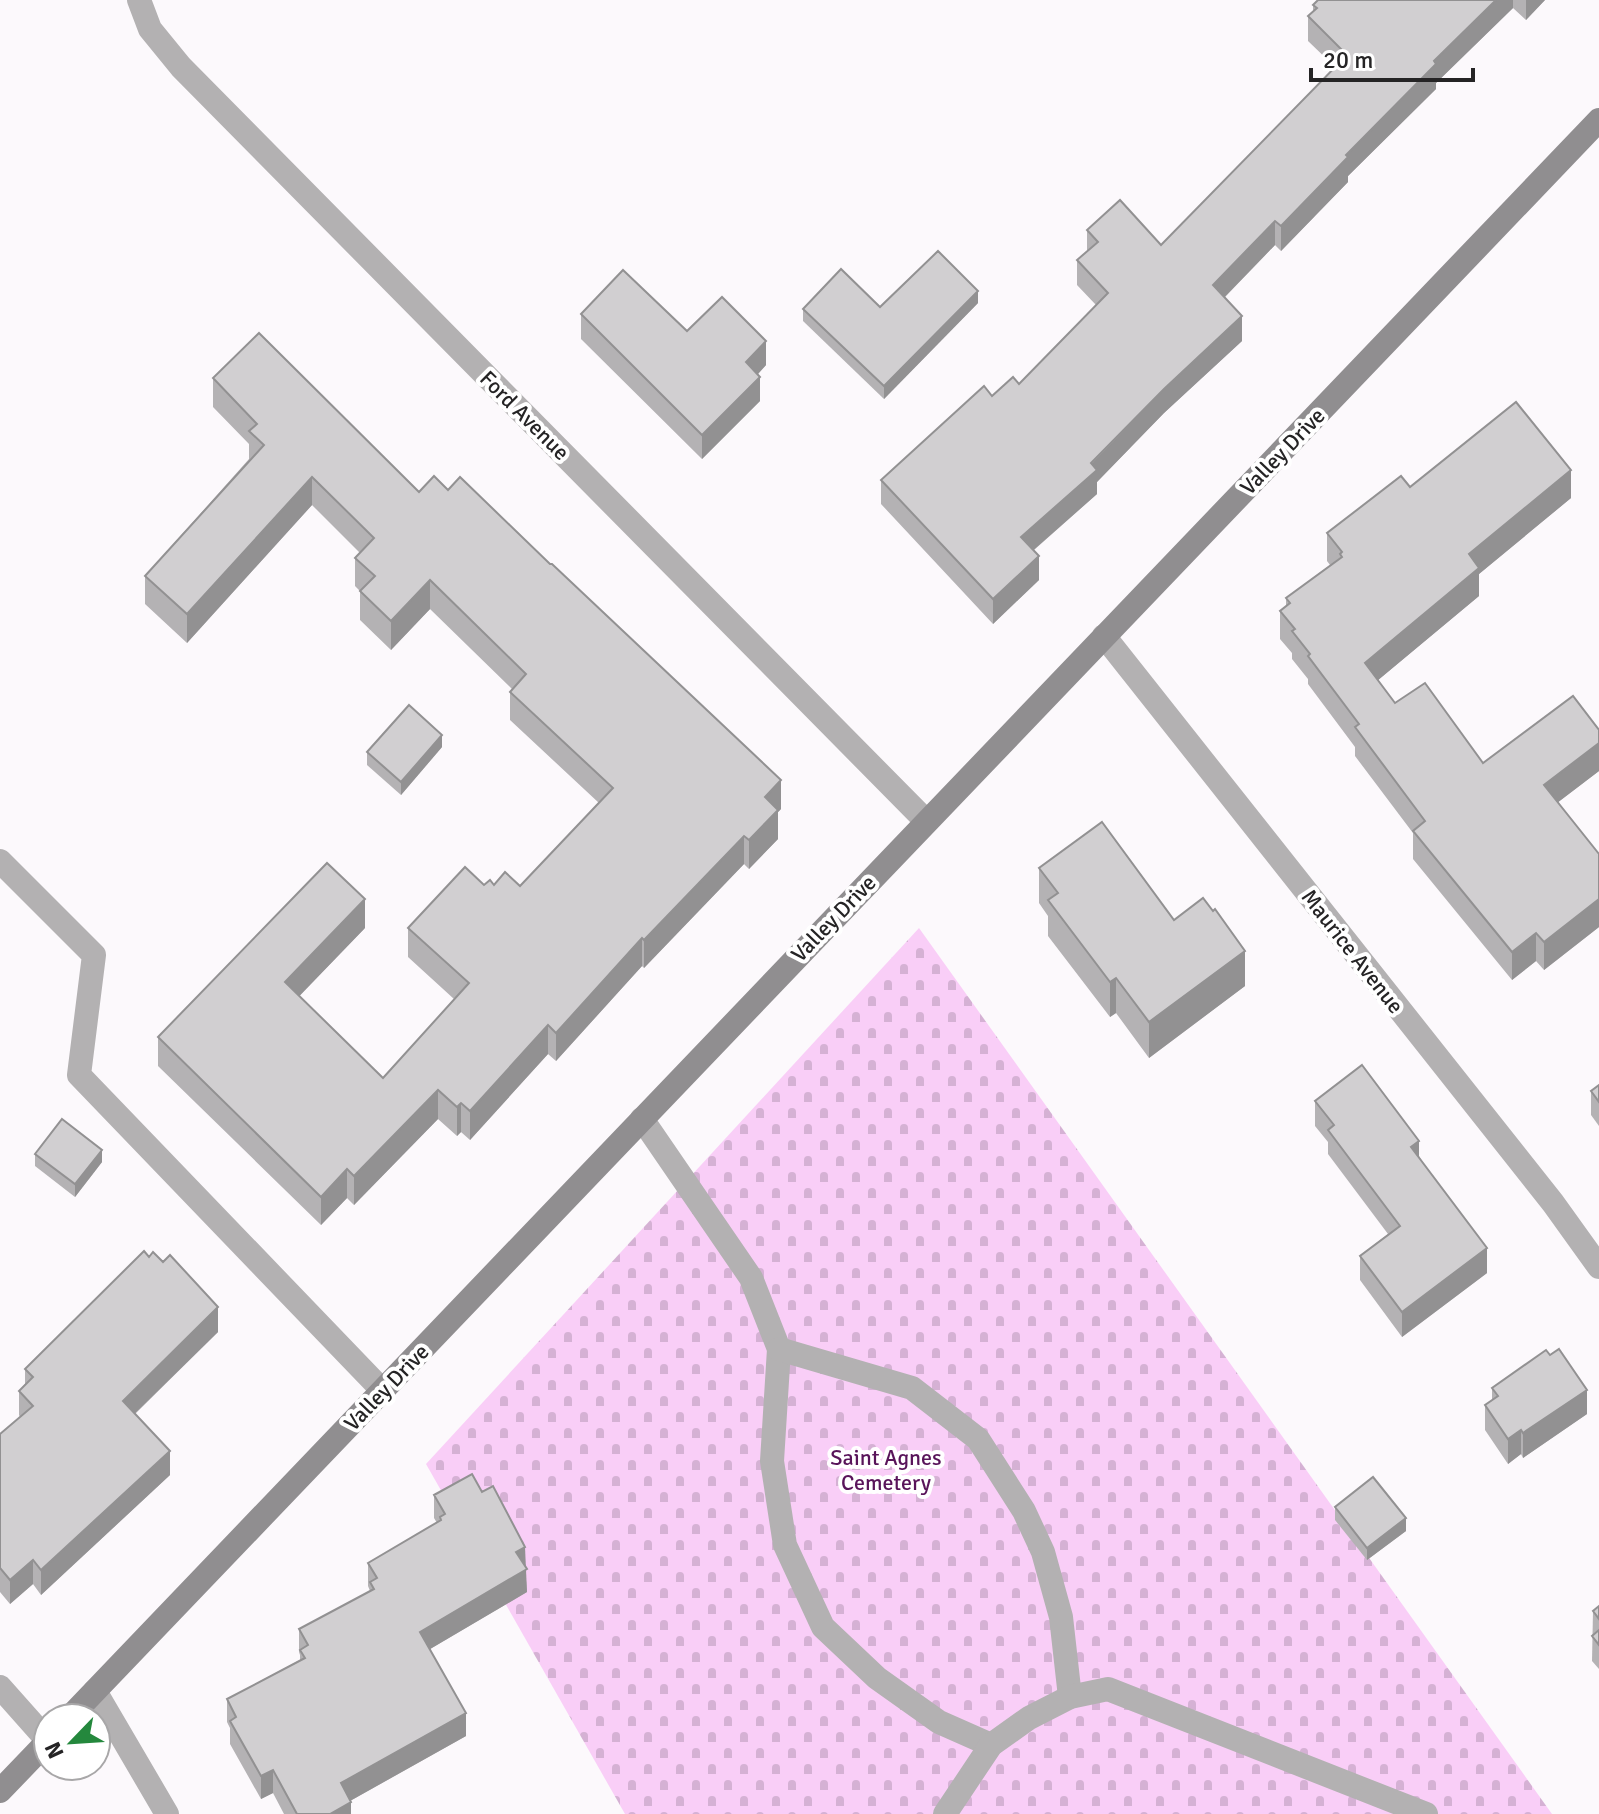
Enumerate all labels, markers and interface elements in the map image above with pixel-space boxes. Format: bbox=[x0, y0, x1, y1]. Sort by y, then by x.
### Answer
scale bar bbox=[1311, 32, 1473, 82]
text: 20 m bbox=[1323, 45, 1373, 75]
street label: Ford Avenue bbox=[474, 365, 575, 466]
street label: Valley Drive bbox=[1234, 402, 1330, 500]
street label: Valley Drive bbox=[785, 869, 881, 967]
street label: Maurice Avenue bbox=[1296, 884, 1410, 1019]
street label: Valley Drive bbox=[338, 1338, 434, 1436]
park label: Saint Agnes Cemetery bbox=[830, 1444, 942, 1496]
north arrow bbox=[32, 1702, 112, 1782]
text: N bbox=[39, 1738, 70, 1763]

